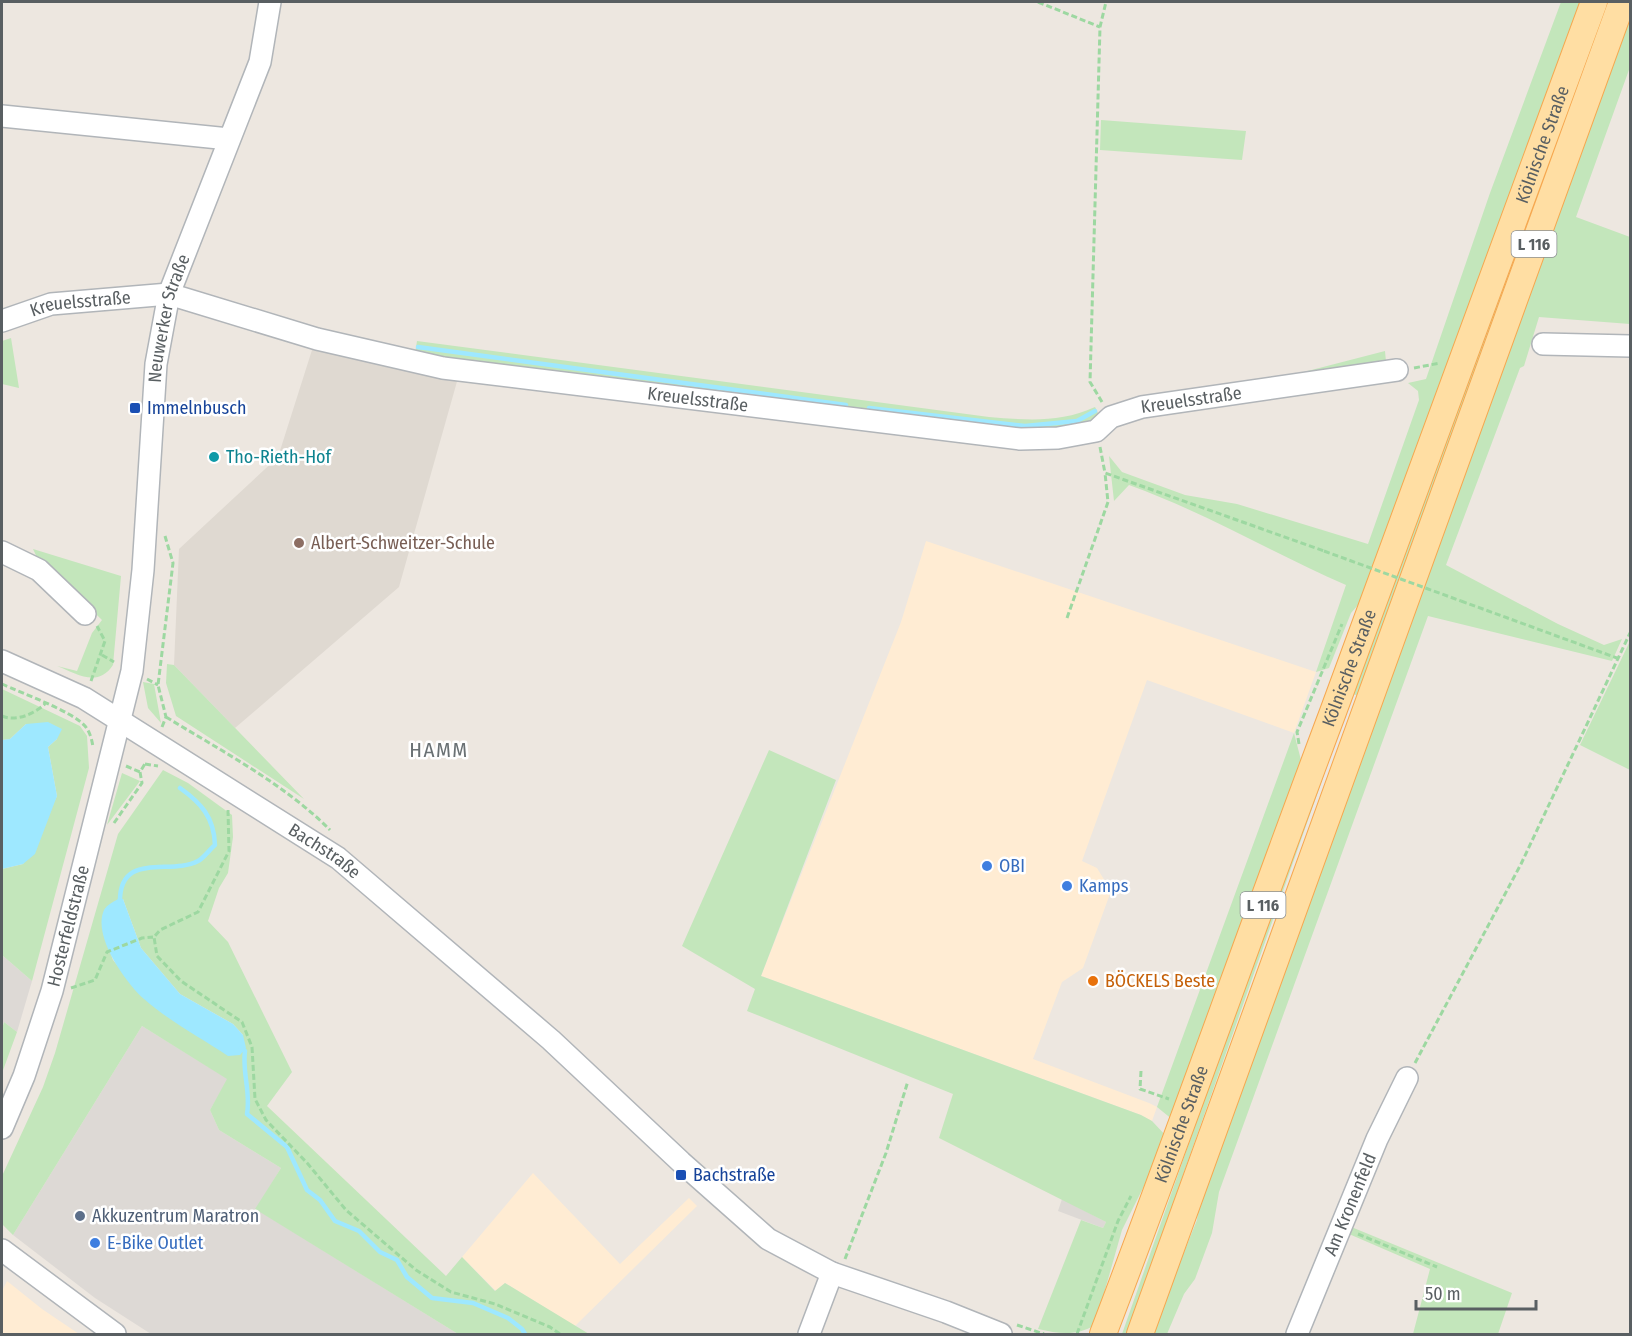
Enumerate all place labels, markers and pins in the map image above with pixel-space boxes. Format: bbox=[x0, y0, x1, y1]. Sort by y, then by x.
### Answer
place label: Immelnbusch bbox=[147, 397, 246, 419]
marker: Immelnbusch bbox=[128, 401, 142, 415]
place label: Tho-Rieth-Hof bbox=[226, 446, 333, 468]
marker: Tho-Rieth-Hof bbox=[207, 450, 221, 464]
place label: Albert-Schweitzer-Schule bbox=[311, 532, 495, 554]
marker: Albert-Schweitzer-Schule bbox=[292, 536, 306, 550]
place label: OBI bbox=[999, 855, 1025, 877]
marker: OBI bbox=[980, 859, 994, 873]
place label: Kamps bbox=[1079, 875, 1129, 897]
marker: Kamps bbox=[1060, 879, 1074, 893]
place label: BÖCKELS Beste bbox=[1105, 970, 1215, 992]
marker: BÖCKELS Beste bbox=[1086, 974, 1100, 988]
place label: Bachstraße bbox=[693, 1164, 776, 1186]
marker: Bachstraße bbox=[674, 1168, 688, 1182]
place label: Akkuzentrum Maratron bbox=[92, 1205, 259, 1227]
marker: Akkuzentrum Maratron bbox=[73, 1209, 87, 1223]
place label: E-Bike Outlet bbox=[107, 1232, 203, 1254]
marker: E-Bike Outlet bbox=[88, 1236, 102, 1250]

